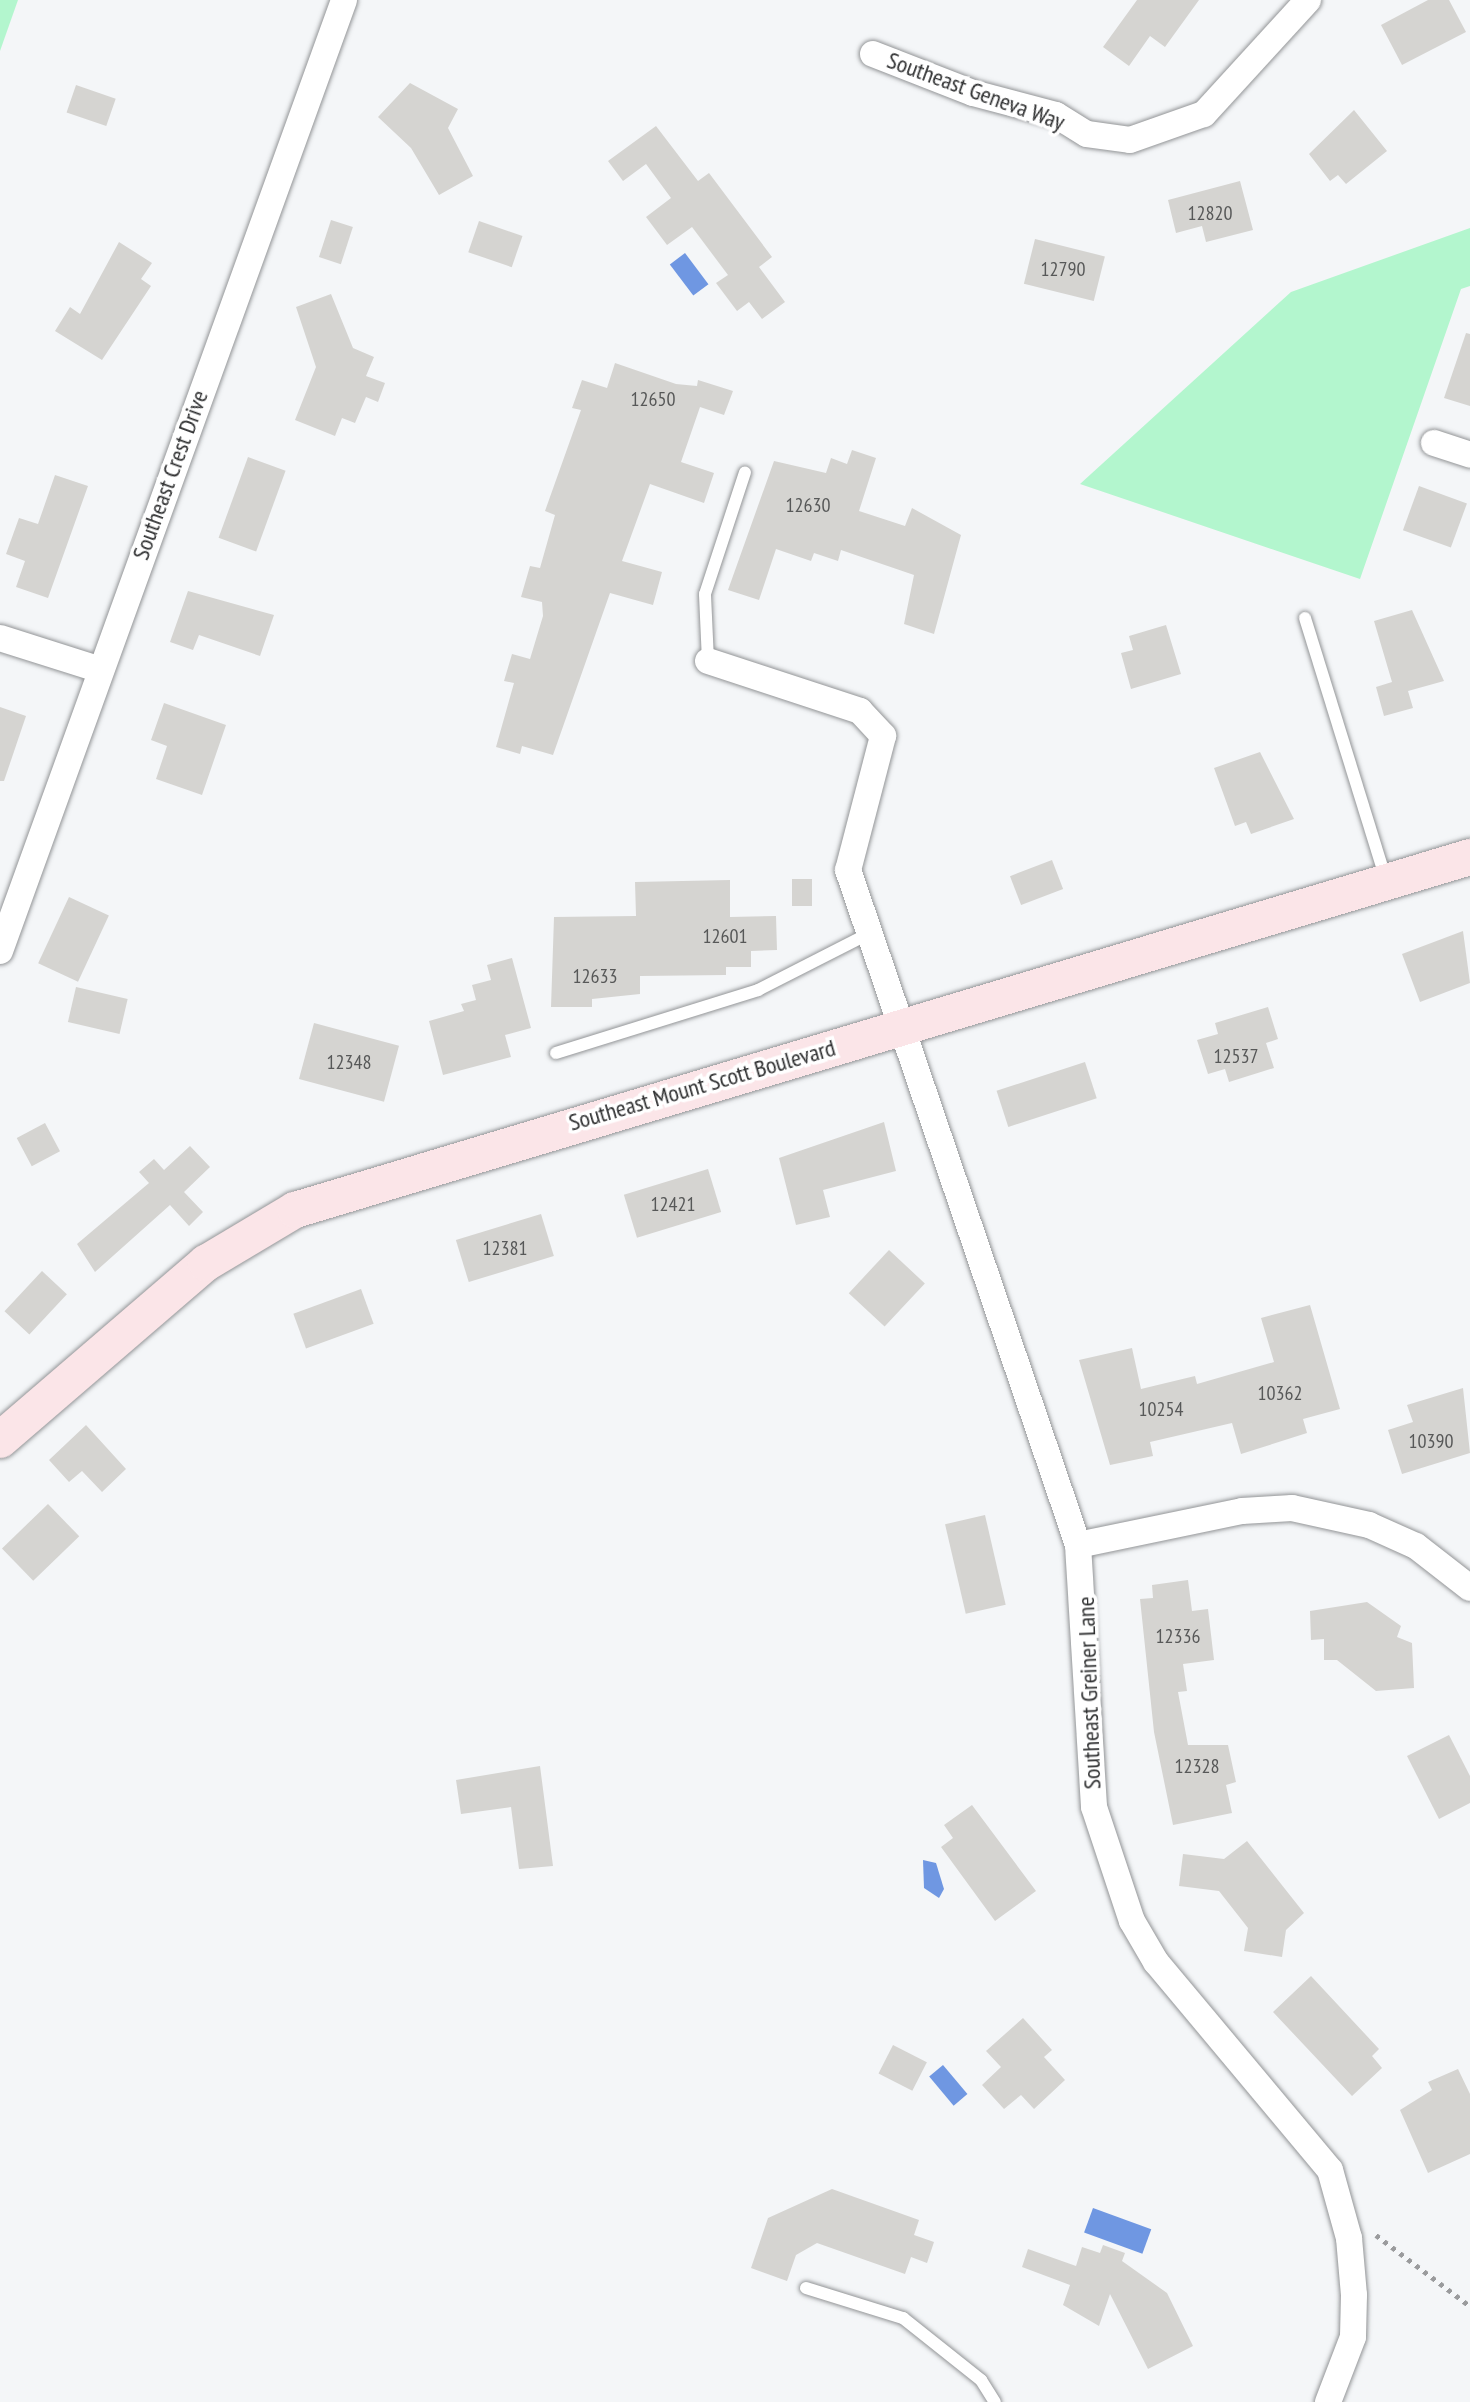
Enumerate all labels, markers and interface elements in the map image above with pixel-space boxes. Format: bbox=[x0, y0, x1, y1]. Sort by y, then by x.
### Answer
street label: Southeast Geneva Way bbox=[883, 45, 1069, 137]
house number: 12820 bbox=[1188, 201, 1232, 225]
house number: 12790 bbox=[1041, 257, 1085, 281]
street label: Southeast Crest Drive bbox=[126, 386, 214, 564]
house number: 12650 bbox=[631, 387, 675, 411]
house number: 12630 bbox=[786, 493, 830, 517]
house number: 12601 bbox=[703, 924, 747, 948]
house number: 12633 bbox=[573, 964, 617, 988]
street label: Southeast Mount Scott Boulevard bbox=[565, 1033, 839, 1137]
house number: 12537 bbox=[1214, 1044, 1258, 1068]
house number: 12348 bbox=[327, 1050, 371, 1074]
house number: 12421 bbox=[651, 1192, 695, 1216]
house number: 12381 bbox=[483, 1236, 527, 1260]
house number: 10362 bbox=[1258, 1381, 1302, 1405]
house number: 10254 bbox=[1139, 1397, 1183, 1421]
house number: 10390 bbox=[1409, 1429, 1453, 1453]
street label: Southeast Greiner Lane bbox=[1071, 1596, 1107, 1790]
house number: 12336 bbox=[1156, 1624, 1200, 1648]
house number: 12328 bbox=[1175, 1754, 1219, 1778]

